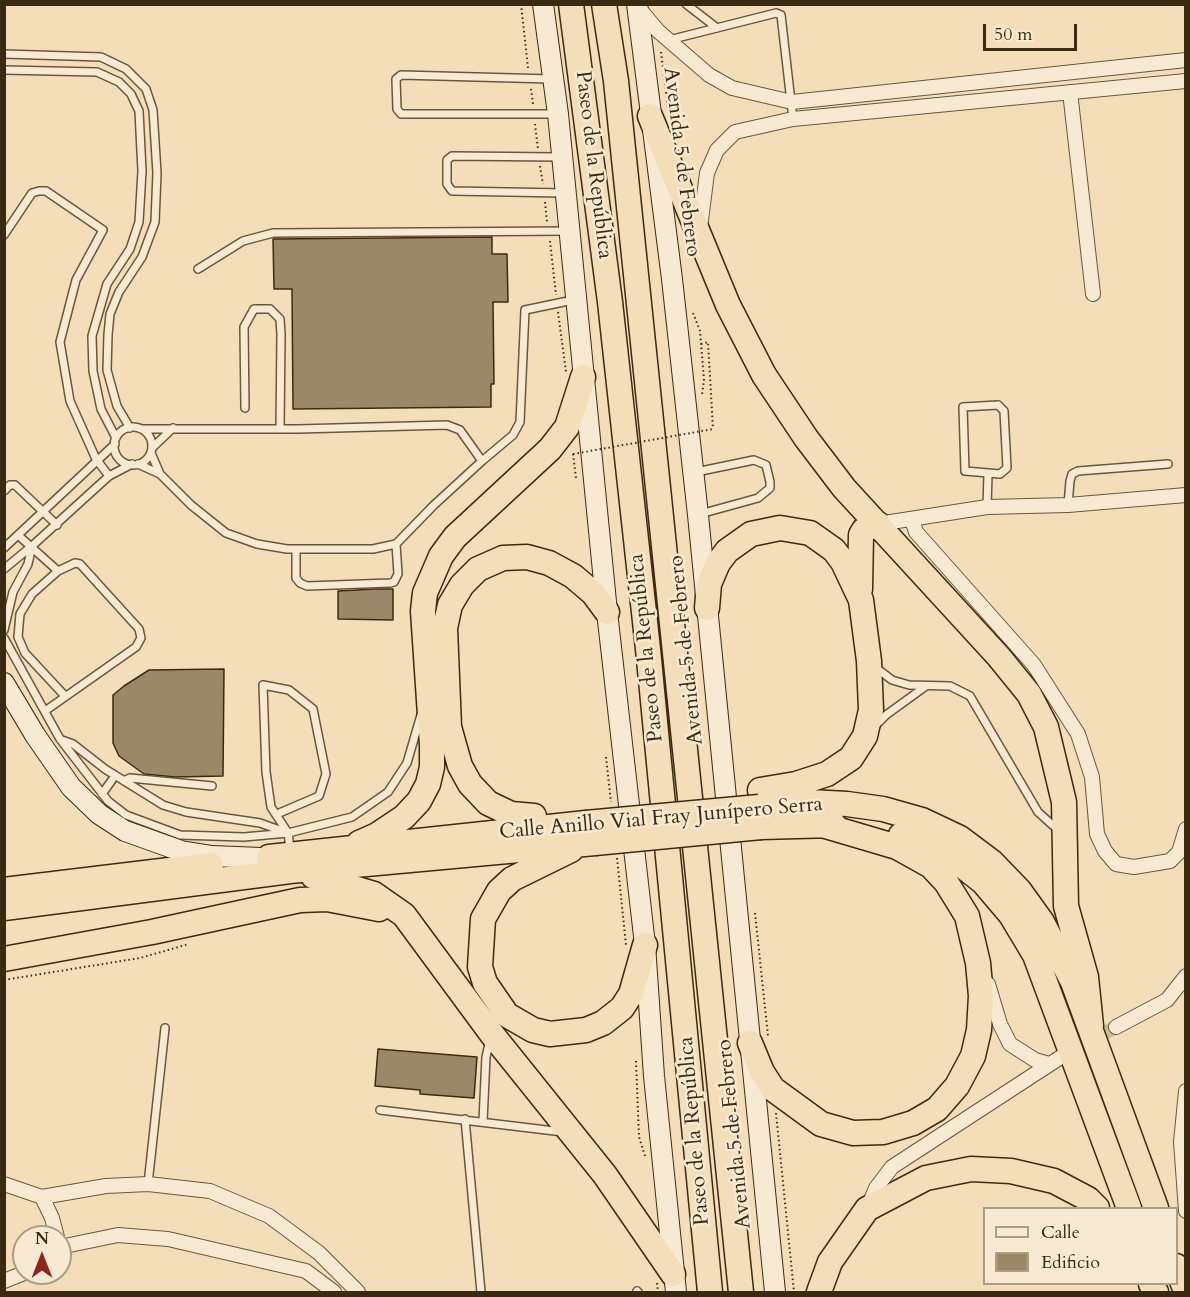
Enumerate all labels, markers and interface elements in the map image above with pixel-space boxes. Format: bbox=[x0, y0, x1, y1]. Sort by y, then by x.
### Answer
scale bar bbox=[986, 12, 1080, 50]
text: 50 m bbox=[994, 22, 1033, 47]
street label: Avenida 5 de Febrero bbox=[657, 66, 705, 258]
street label: Paseo de la República bbox=[569, 69, 617, 261]
street label: Paseo de la República bbox=[625, 553, 669, 743]
street label: Avenida 5 de Febrero bbox=[665, 554, 709, 746]
street label: Calle Anillo Vial Fray Junípero Serra bbox=[498, 792, 824, 846]
street label: Paseo de la República bbox=[674, 1036, 716, 1226]
street label: Avenida 5 de Febrero bbox=[713, 1038, 757, 1230]
legend bbox=[983, 1207, 1178, 1285]
text: Calle bbox=[1041, 1220, 1080, 1245]
north arrow bbox=[12, 1225, 72, 1285]
text: N bbox=[35, 1228, 49, 1250]
text: Edificio bbox=[1041, 1250, 1100, 1275]

